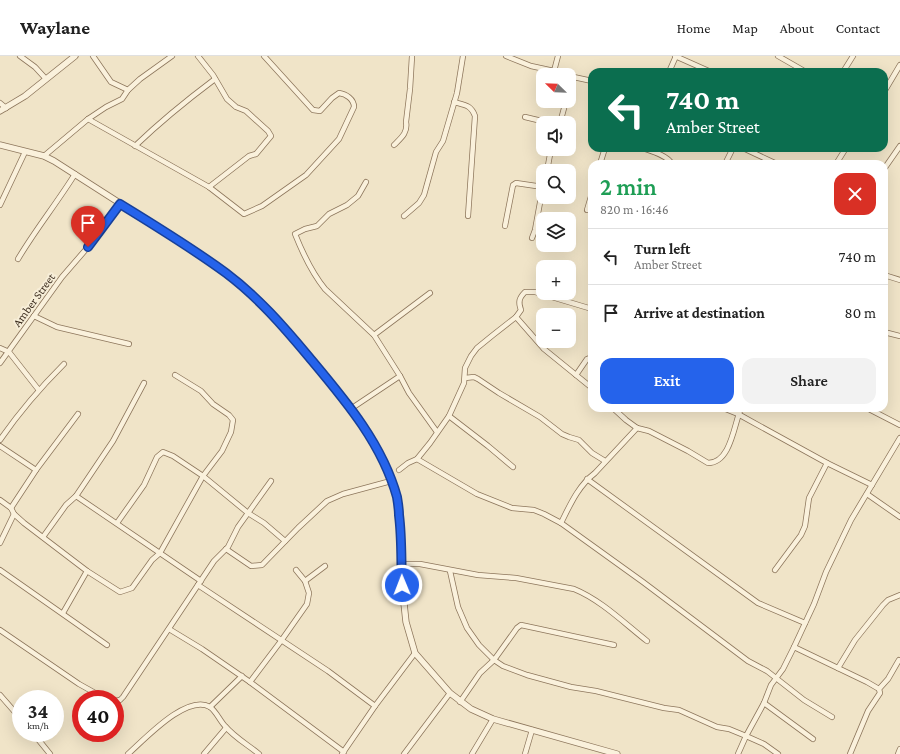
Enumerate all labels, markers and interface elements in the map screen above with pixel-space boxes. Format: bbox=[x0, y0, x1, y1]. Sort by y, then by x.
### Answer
text: Waylane bbox=[20, 17, 90, 38]
text: Home bbox=[677, 20, 710, 36]
text: Map bbox=[732, 20, 758, 36]
text: About bbox=[780, 20, 814, 36]
text: Contact bbox=[836, 20, 880, 36]
north arrow bbox=[536, 68, 576, 108]
map controls bbox=[536, 68, 576, 348]
icon: left bbox=[600, 84, 652, 136]
text: 740 m bbox=[666, 84, 739, 115]
button: sound bbox=[536, 116, 576, 156]
text: Amber Street bbox=[666, 117, 760, 137]
button: search bbox=[536, 164, 576, 204]
text: 2 min bbox=[600, 173, 657, 200]
button: close bbox=[834, 173, 876, 215]
text: 820 m · 16:46 bbox=[600, 202, 669, 217]
pin bbox=[71, 206, 105, 247]
icon: arrive bbox=[77, 212, 99, 234]
button: layers bbox=[536, 212, 576, 252]
text: Turn left bbox=[634, 241, 690, 257]
icon: left bbox=[600, 246, 622, 268]
text: 740 m bbox=[839, 249, 876, 265]
text: Amber Street bbox=[634, 257, 702, 272]
button: + bbox=[536, 260, 576, 300]
street label: Amber Street bbox=[10, 270, 59, 329]
icon: arrive bbox=[600, 302, 622, 324]
text: Arrive at destination bbox=[634, 305, 765, 321]
text: 80 m bbox=[845, 305, 876, 321]
button: − bbox=[536, 308, 576, 348]
button: Exit bbox=[600, 358, 734, 404]
button: Share bbox=[742, 358, 876, 404]
position arrow bbox=[381, 564, 423, 606]
speed limit sign: 40 bbox=[72, 690, 124, 742]
text: 34 bbox=[28, 700, 48, 722]
text: km/h bbox=[27, 720, 49, 731]

